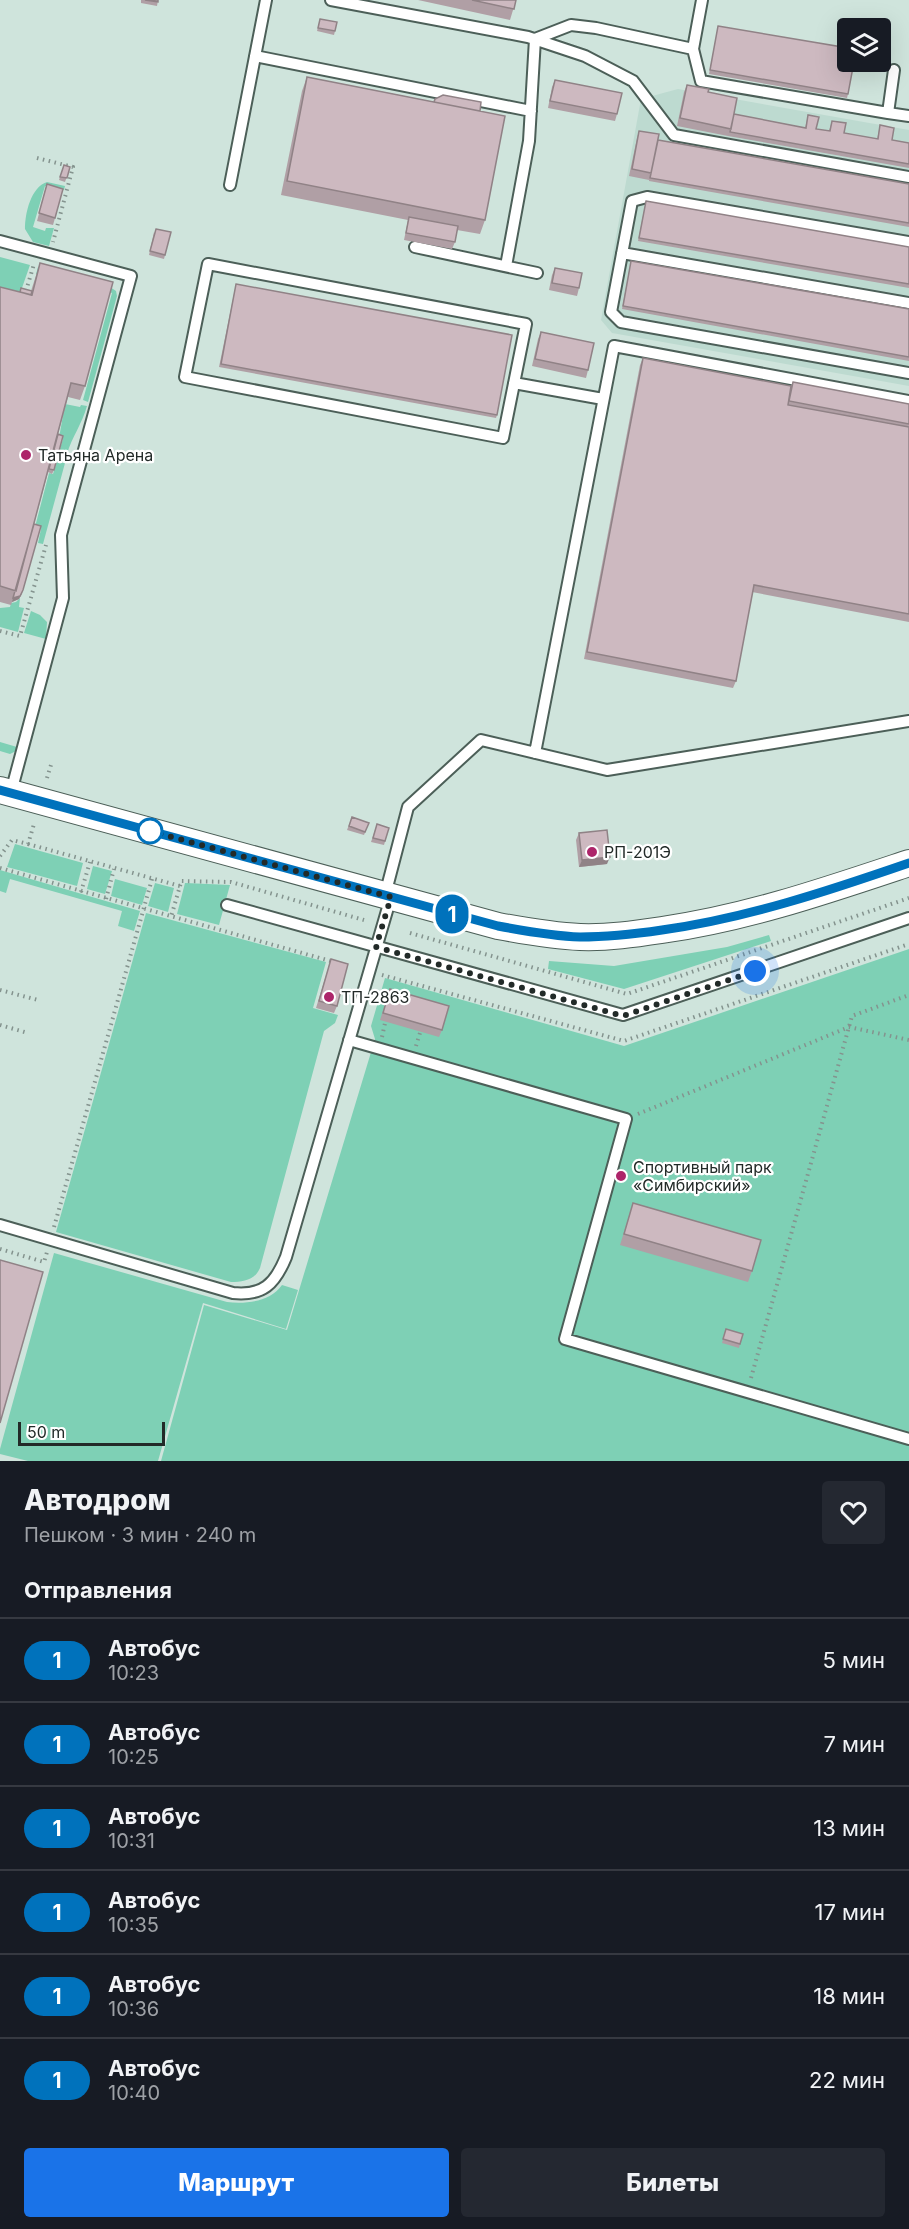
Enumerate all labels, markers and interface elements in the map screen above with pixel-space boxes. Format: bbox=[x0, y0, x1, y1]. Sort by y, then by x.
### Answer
map controls bbox=[837, 18, 891, 72]
button: layers bbox=[837, 18, 891, 72]
place label: Татьяна Арена bbox=[38, 445, 153, 465]
marker: Татьяна Арена bbox=[19, 448, 33, 462]
unlabelled marker bbox=[137, 818, 163, 844]
place label: РП-201Э bbox=[604, 842, 671, 862]
marker: РП-201Э bbox=[585, 845, 599, 859]
line badge: 1 bbox=[432, 894, 472, 934]
text: 1 bbox=[447, 902, 457, 927]
your location bbox=[740, 956, 770, 986]
place label: ТП-2863 bbox=[341, 987, 410, 1007]
marker: ТП-2863 bbox=[322, 990, 336, 1004]
place label: Спортивный парк «Симбирский» bbox=[633, 1157, 772, 1195]
marker: Спортивный парк «Симбирский» bbox=[614, 1169, 628, 1183]
scale bar bbox=[18, 1419, 165, 1446]
text: 50 m bbox=[27, 1422, 65, 1442]
button: heart bbox=[822, 1481, 885, 1544]
text: Автодром bbox=[24, 1483, 171, 1517]
text: Пешком · 3 мин · 240 m bbox=[24, 1523, 256, 1547]
text: Отправления bbox=[24, 1577, 172, 1603]
text: Автобус bbox=[108, 1635, 201, 1661]
text: 5 мин bbox=[822, 1647, 885, 1673]
text: 1 bbox=[52, 1648, 62, 1673]
text: 10:23 bbox=[108, 1661, 159, 1685]
text: Автобус bbox=[108, 1719, 201, 1745]
text: 7 мин bbox=[823, 1731, 885, 1757]
text: 1 bbox=[52, 1732, 62, 1757]
text: 10:25 bbox=[108, 1745, 159, 1769]
text: Автобус bbox=[108, 1803, 201, 1829]
text: 13 мин bbox=[813, 1815, 885, 1841]
text: 1 bbox=[52, 1816, 62, 1841]
text: 10:31 bbox=[108, 1829, 155, 1853]
text: Автобус bbox=[108, 1887, 201, 1913]
text: 17 мин bbox=[814, 1899, 885, 1925]
text: 1 bbox=[52, 1900, 62, 1925]
text: 10:35 bbox=[108, 1913, 159, 1937]
text: Автобус bbox=[108, 1971, 201, 1997]
text: 18 мин bbox=[813, 1983, 885, 2009]
text: 1 bbox=[52, 1984, 62, 2009]
text: 10:36 bbox=[108, 1997, 159, 2021]
text: Автобус bbox=[108, 2055, 201, 2081]
text: 22 мин bbox=[809, 2067, 885, 2093]
text: 1 bbox=[52, 2068, 62, 2093]
text: 10:40 bbox=[108, 2081, 160, 2105]
button: Маршрут bbox=[24, 2148, 449, 2217]
button: Билеты bbox=[461, 2148, 885, 2217]

